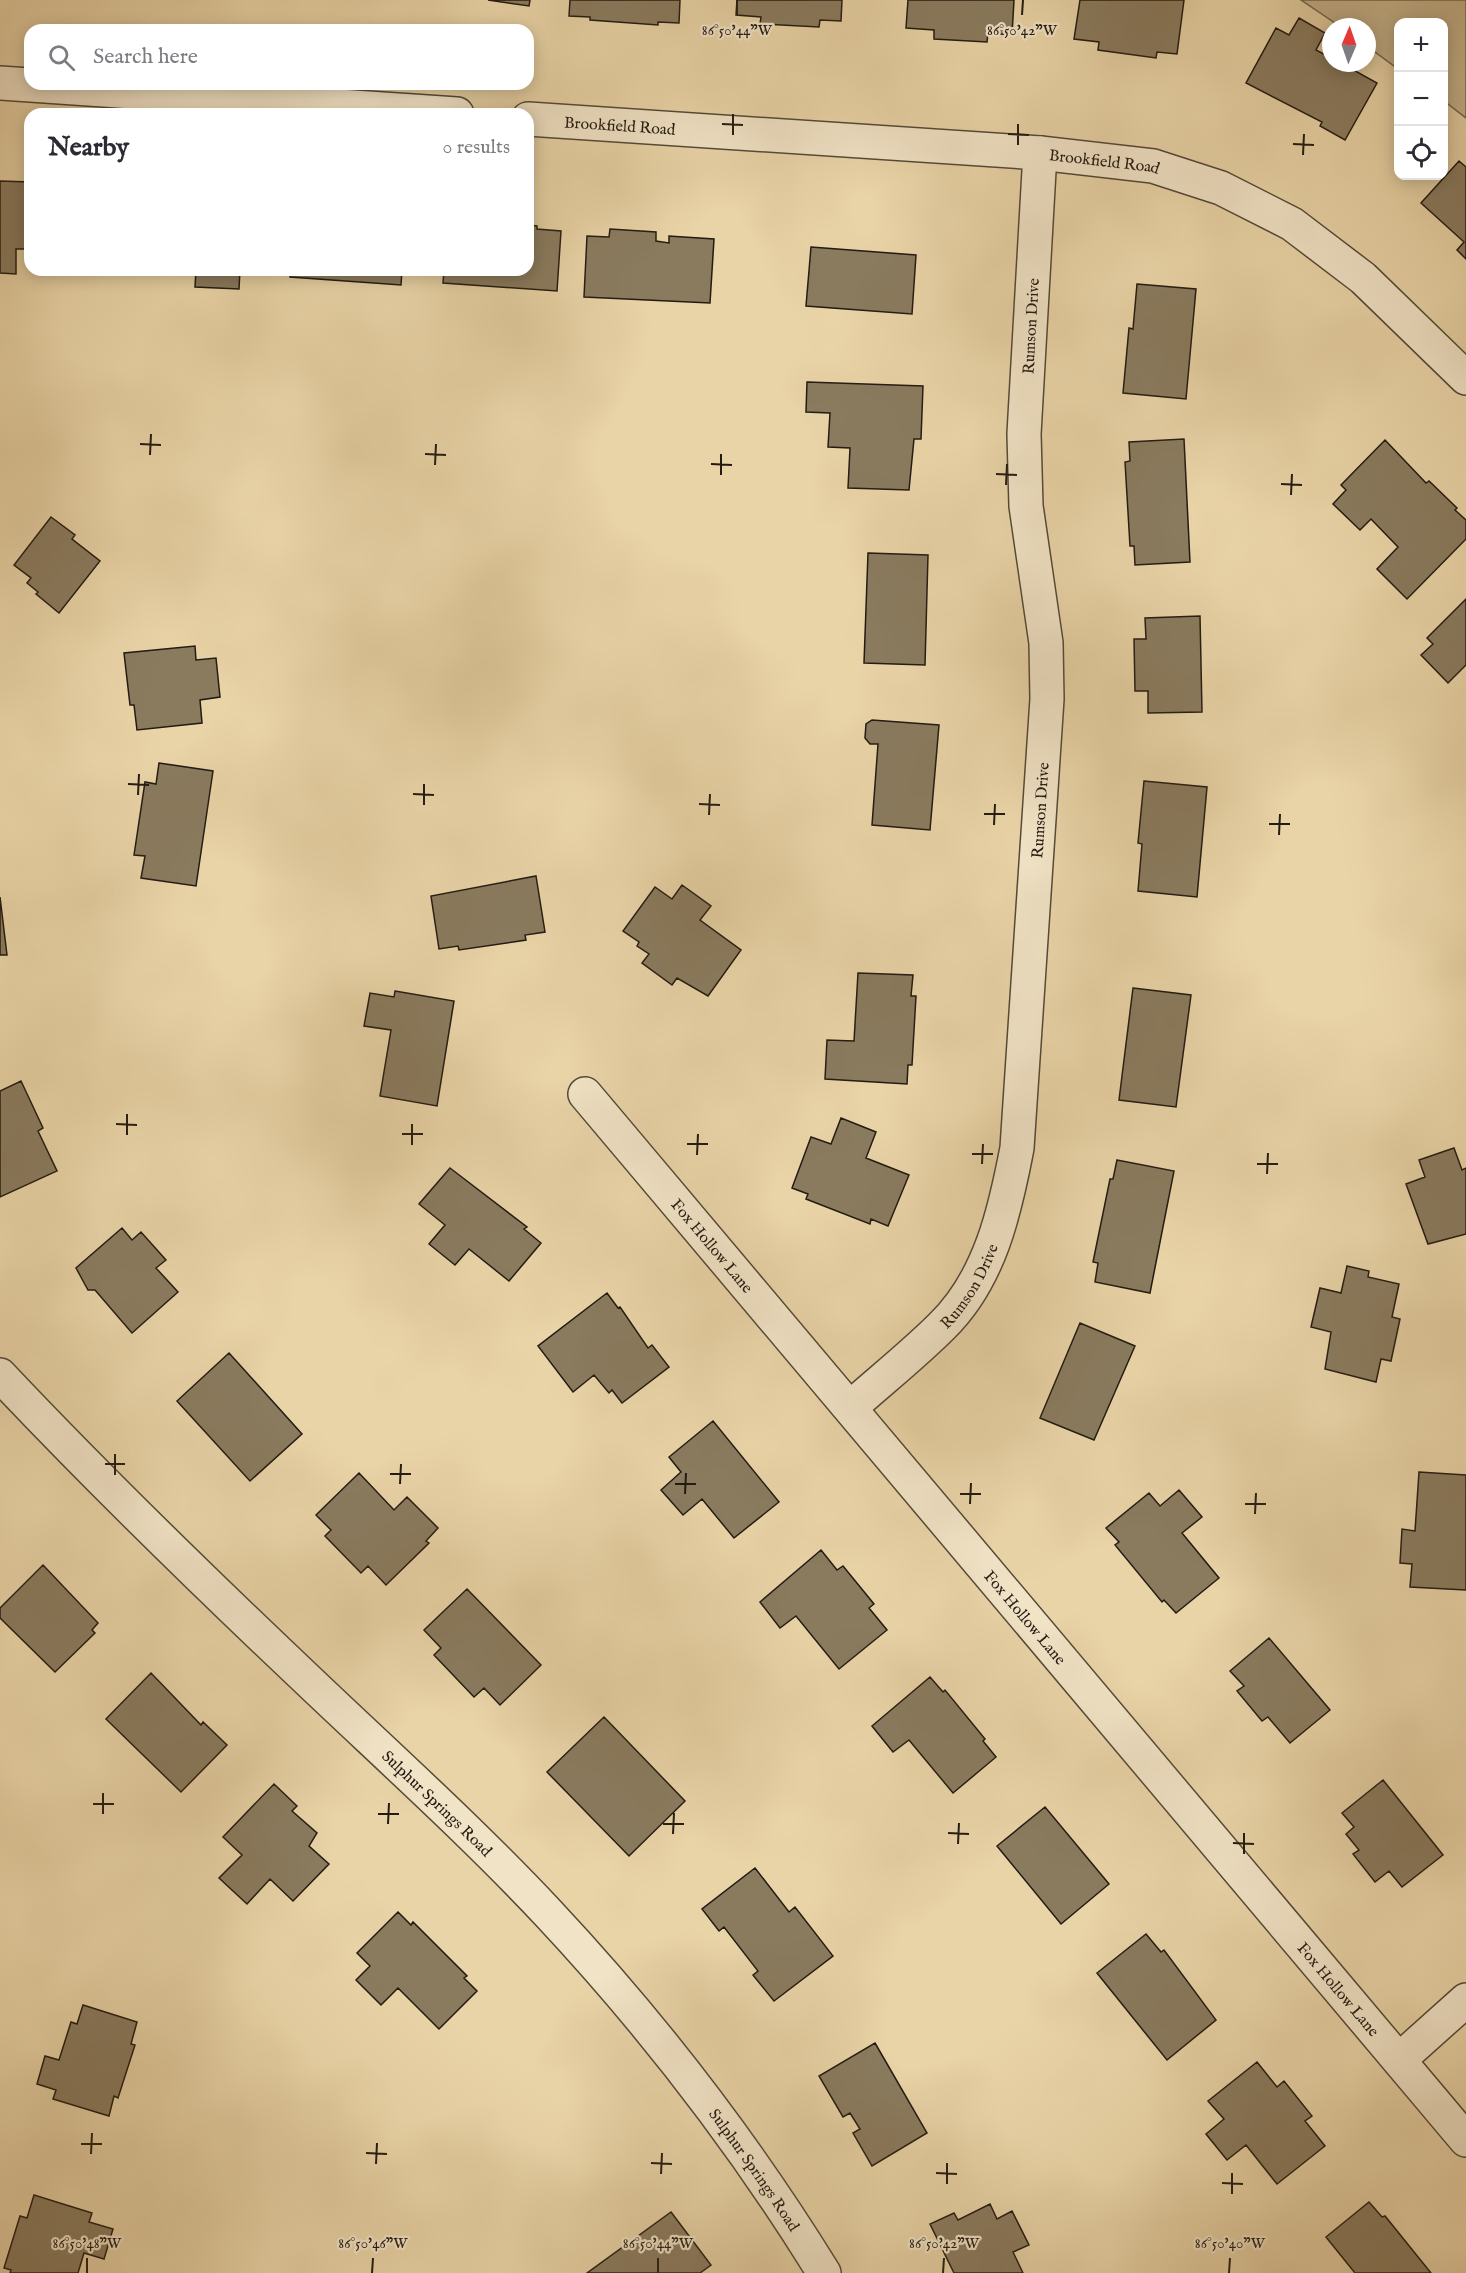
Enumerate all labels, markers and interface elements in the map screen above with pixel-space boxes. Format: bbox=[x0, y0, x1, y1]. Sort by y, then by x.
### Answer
north arrow bbox=[1322, 18, 1376, 72]
map controls bbox=[1394, 18, 1448, 180]
button: + bbox=[1394, 18, 1448, 72]
text: 86°50'44"W bbox=[702, 21, 773, 40]
text: 86°50'42"W bbox=[987, 21, 1058, 40]
search box bbox=[24, 24, 534, 90]
icon: search bbox=[45, 41, 78, 74]
text: Search here bbox=[93, 43, 198, 71]
button: − bbox=[1394, 72, 1448, 126]
street label: Brookfield Road bbox=[563, 113, 676, 141]
button: locate bbox=[1394, 126, 1448, 180]
text: Nearby bbox=[48, 131, 129, 164]
text: 0 results bbox=[443, 135, 510, 160]
street label: Brookfield Road bbox=[1048, 146, 1162, 180]
street label: Rumson Drive bbox=[1019, 278, 1045, 375]
street label: Rumson Drive bbox=[1028, 762, 1055, 859]
street label: Fox Hollow Lane bbox=[666, 1195, 756, 1298]
street label: Rumson Drive bbox=[937, 1241, 1004, 1334]
street label: Fox Hollow Lane bbox=[979, 1567, 1070, 1670]
street label: Sulphur Springs Road bbox=[377, 1747, 496, 1862]
street label: Fox Hollow Lane bbox=[1292, 1939, 1383, 2041]
street label: Sulphur Springs Road bbox=[704, 2105, 803, 2236]
text: 86°50'48"W bbox=[53, 2234, 122, 2253]
text: 86°50'46"W bbox=[338, 2234, 408, 2253]
text: 86°50'44"W bbox=[623, 2234, 694, 2253]
text: 86°50'42"W bbox=[909, 2234, 980, 2253]
text: 86°50'40"W bbox=[1195, 2234, 1266, 2253]

